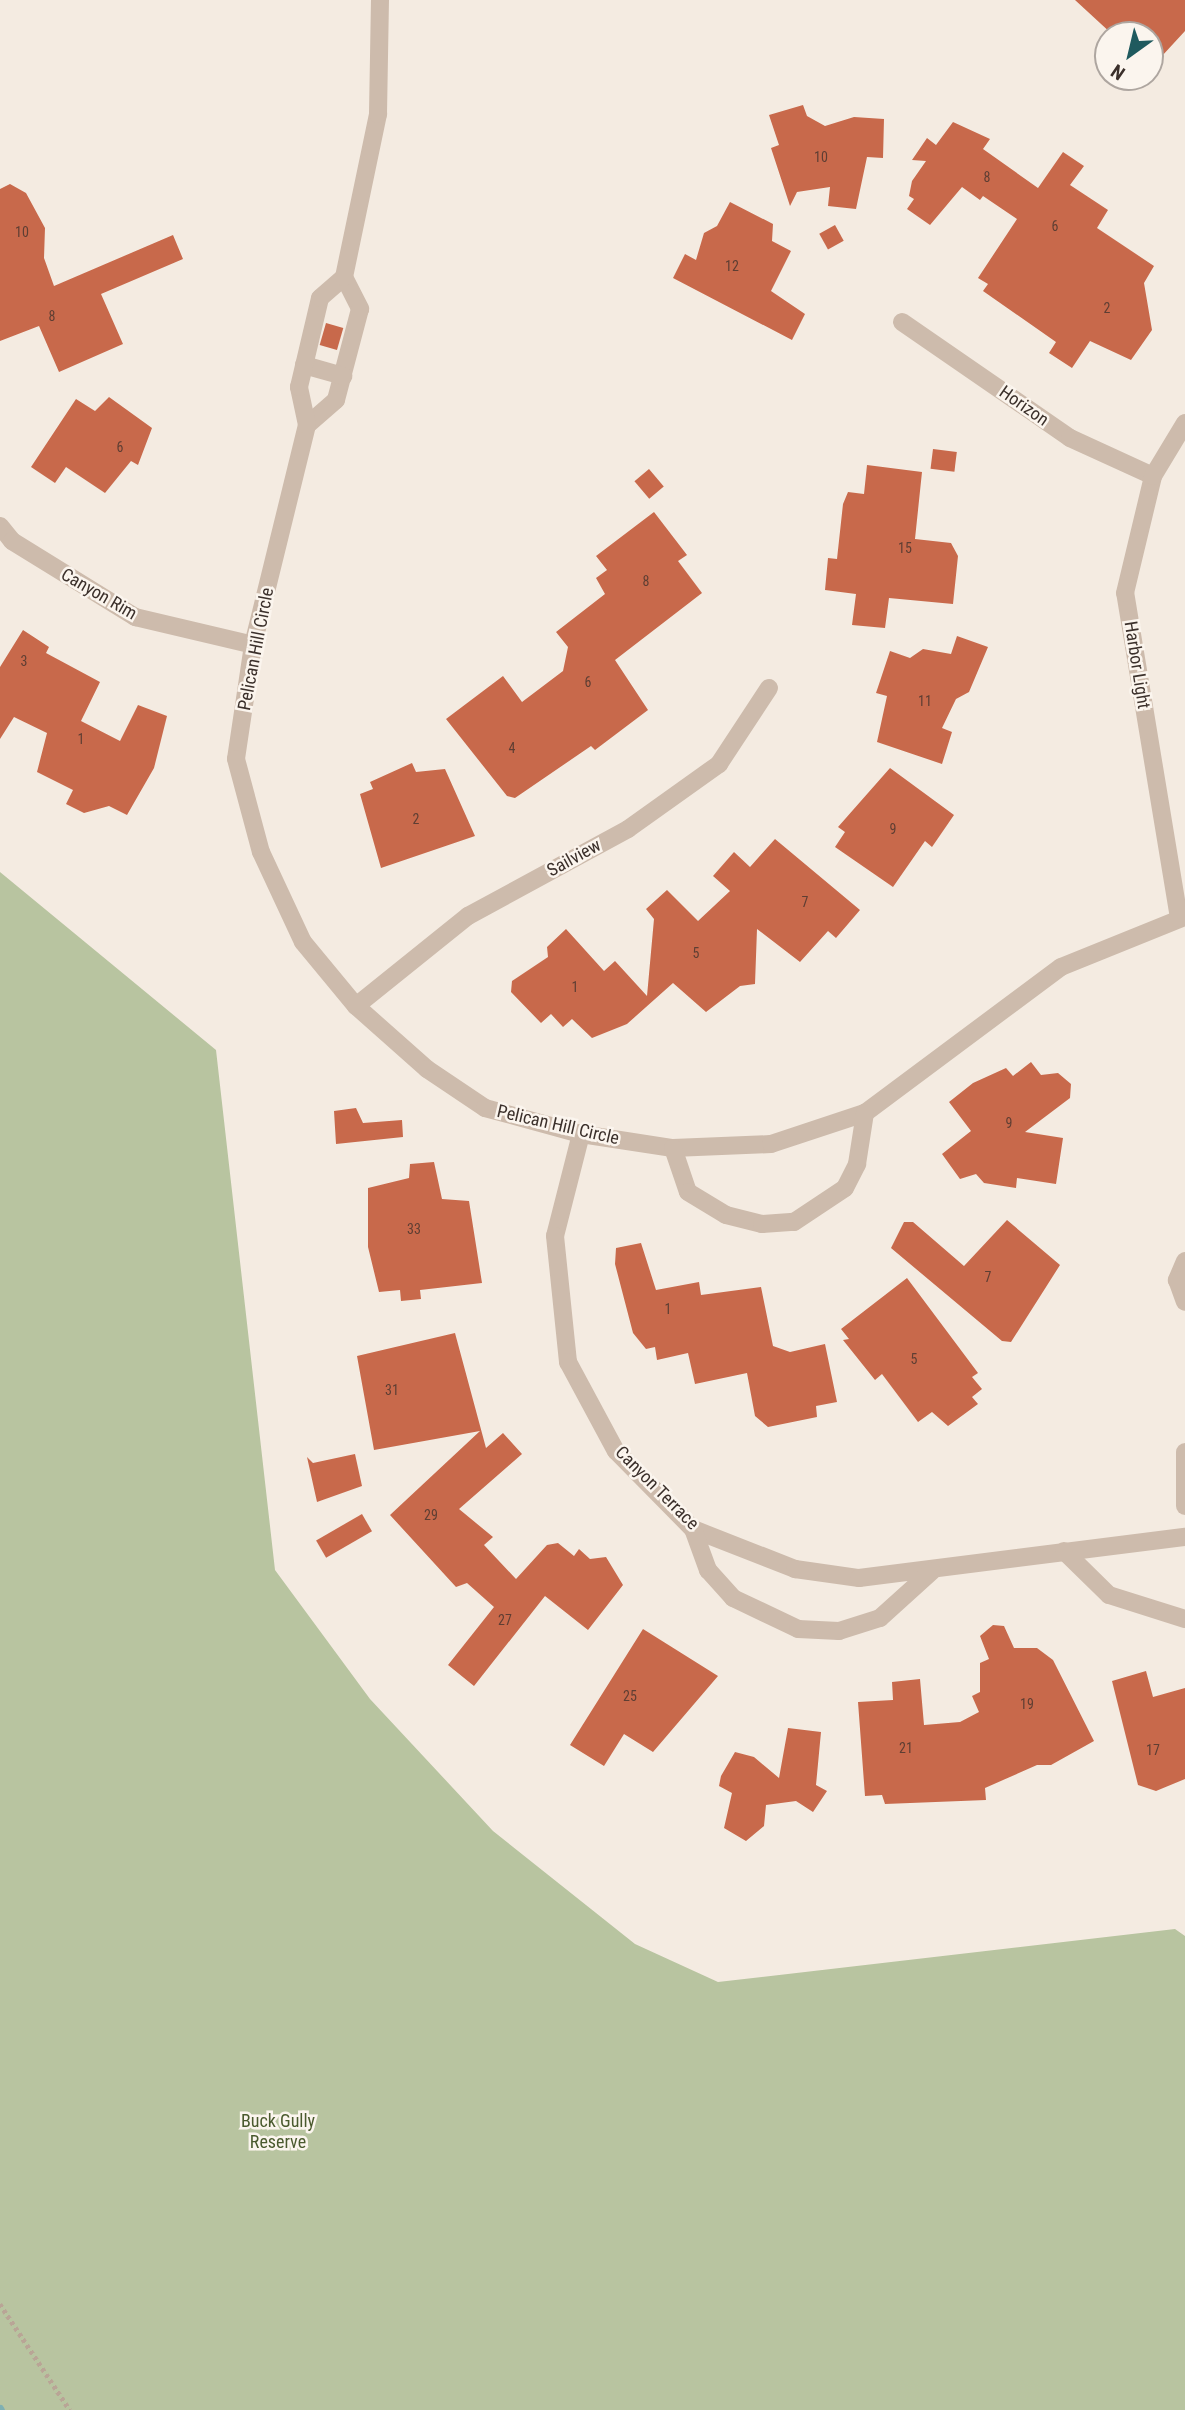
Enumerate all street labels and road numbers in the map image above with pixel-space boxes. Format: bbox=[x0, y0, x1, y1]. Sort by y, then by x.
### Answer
street label: Horizon bbox=[995, 381, 1053, 431]
street label: Canyon Rim bbox=[57, 564, 141, 624]
street label: Pelican Hill Circle bbox=[234, 586, 278, 712]
street label: Harbor Light bbox=[1119, 620, 1155, 710]
street label: Sailview bbox=[543, 834, 605, 882]
street label: Pelican Hill Circle bbox=[495, 1100, 621, 1150]
street label: Canyon Terrace bbox=[611, 1442, 703, 1534]

